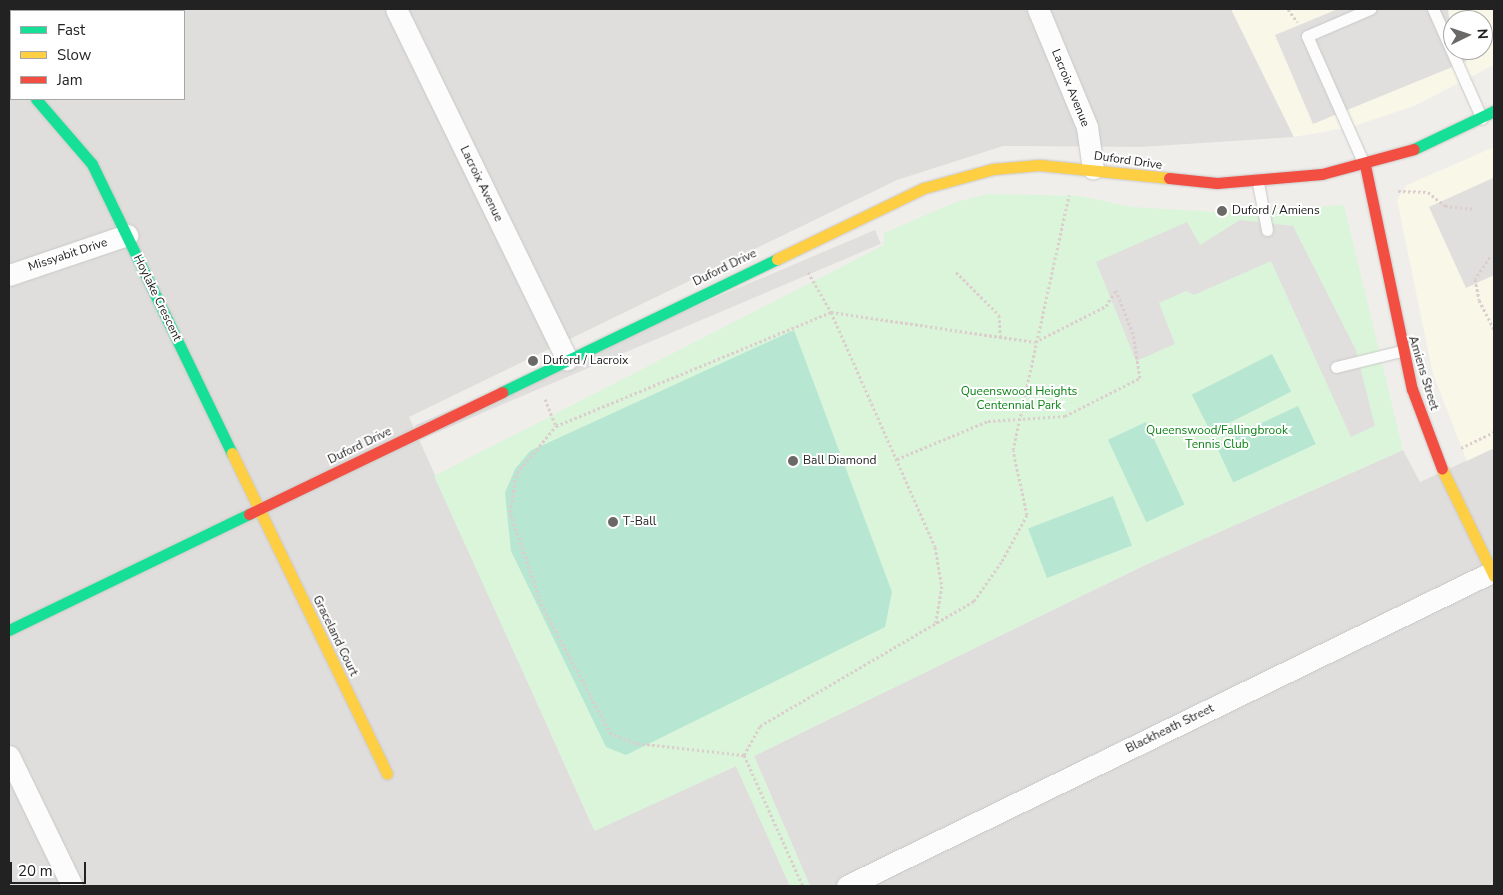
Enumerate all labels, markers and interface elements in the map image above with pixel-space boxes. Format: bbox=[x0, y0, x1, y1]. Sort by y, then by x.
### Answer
legend bbox=[10, 10, 185, 100]
north arrow bbox=[1443, 10, 1493, 60]
text: Fast bbox=[57, 20, 85, 40]
text: N bbox=[1473, 28, 1492, 40]
text: Slow bbox=[57, 45, 91, 65]
street label: Lacroix Avenue bbox=[1048, 47, 1092, 129]
text: Jam bbox=[57, 70, 83, 90]
street label: Lacroix Avenue bbox=[456, 144, 506, 224]
street label: Duford Drive bbox=[1093, 149, 1163, 173]
place label: Duford / Amiens bbox=[1232, 204, 1320, 218]
marker: Duford / Amiens bbox=[1216, 205, 1228, 217]
street label: Missyabit Drive bbox=[27, 235, 109, 275]
street label: Duford Drive bbox=[691, 246, 759, 290]
street label: Hoylake Crescent bbox=[130, 252, 184, 344]
street label: Amiens Street bbox=[1405, 334, 1441, 412]
place label: Duford / Lacroix bbox=[543, 354, 628, 368]
marker: Duford / Lacroix bbox=[527, 355, 539, 367]
park label: Queenswood Heights Centennial Park bbox=[961, 385, 1077, 413]
street label: Duford Drive bbox=[326, 424, 394, 468]
park label: Queenswood/Fallingbrook Tennis Club bbox=[1146, 424, 1288, 452]
place label: Ball Diamond bbox=[803, 454, 876, 468]
marker: Ball Diamond bbox=[787, 455, 799, 467]
place label: T-Ball bbox=[623, 515, 656, 529]
marker: T-Ball bbox=[607, 516, 619, 528]
street label: Graceland Court bbox=[309, 593, 361, 679]
street label: Blackheath Street bbox=[1124, 701, 1216, 757]
scale bar bbox=[12, 852, 89, 884]
text: 20 m bbox=[18, 861, 53, 881]

